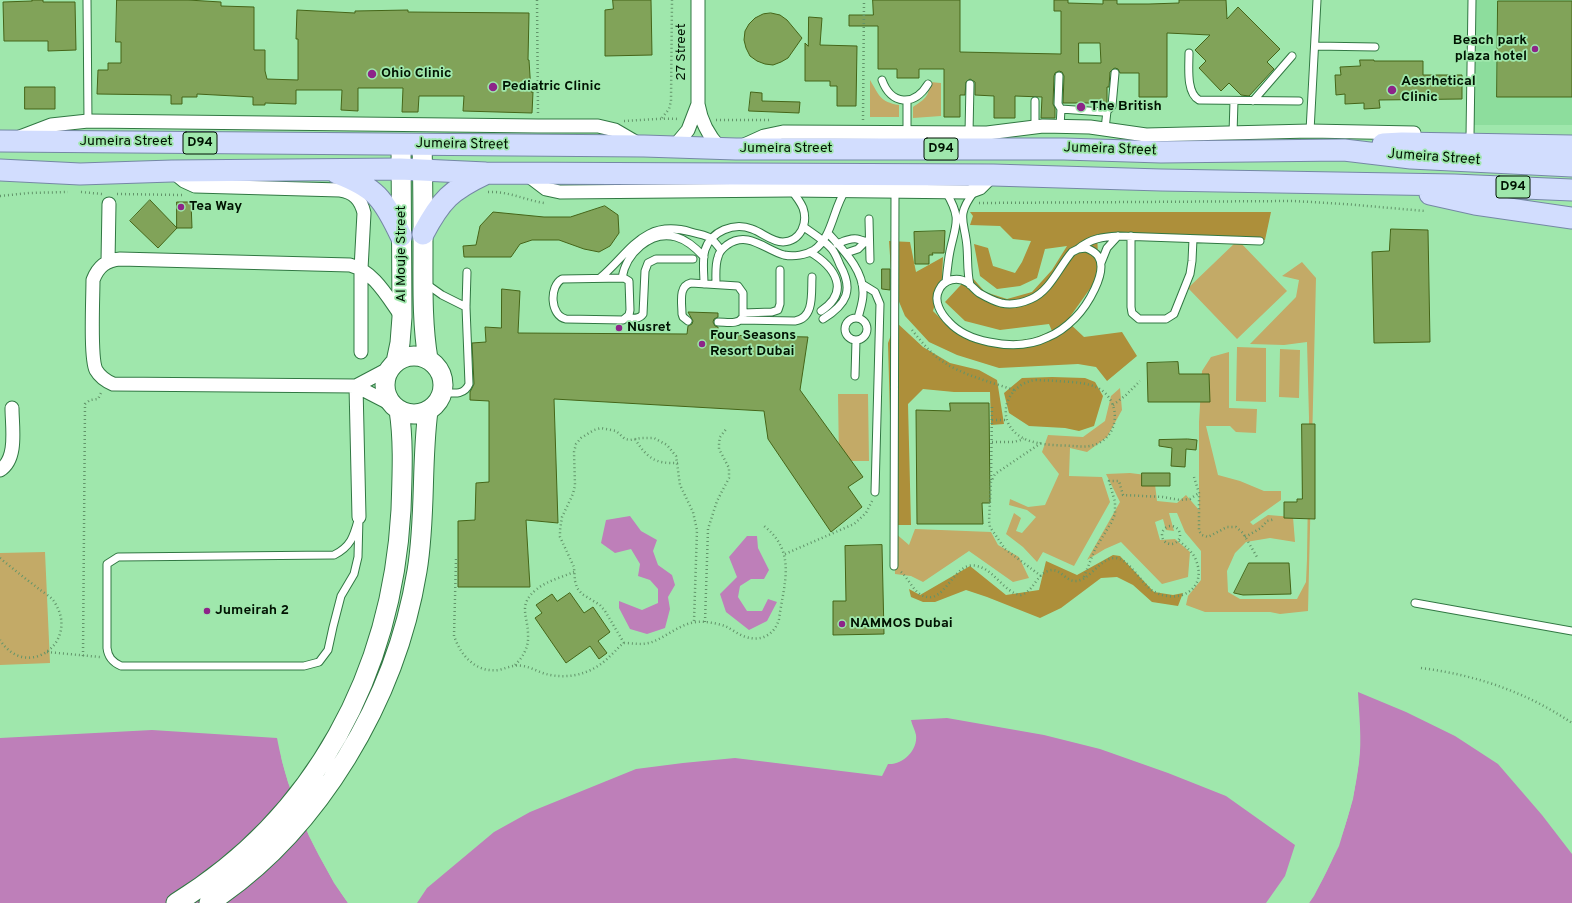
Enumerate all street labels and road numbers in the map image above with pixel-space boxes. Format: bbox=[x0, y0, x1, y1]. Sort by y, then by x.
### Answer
street label: 27 Street bbox=[674, 23, 690, 81]
road number: D94 bbox=[183, 132, 217, 154]
street label: Jumeira Street bbox=[79, 134, 173, 150]
street label: Jumeira Street bbox=[415, 136, 509, 154]
road number: D94 bbox=[924, 138, 958, 160]
street label: Jumeira Street bbox=[1063, 140, 1157, 160]
street label: Jumeira Street bbox=[739, 141, 833, 157]
street label: Jumeira Street bbox=[1387, 146, 1481, 170]
road number: D94 bbox=[1496, 176, 1530, 198]
street label: Al Mouje Street bbox=[394, 206, 410, 302]

